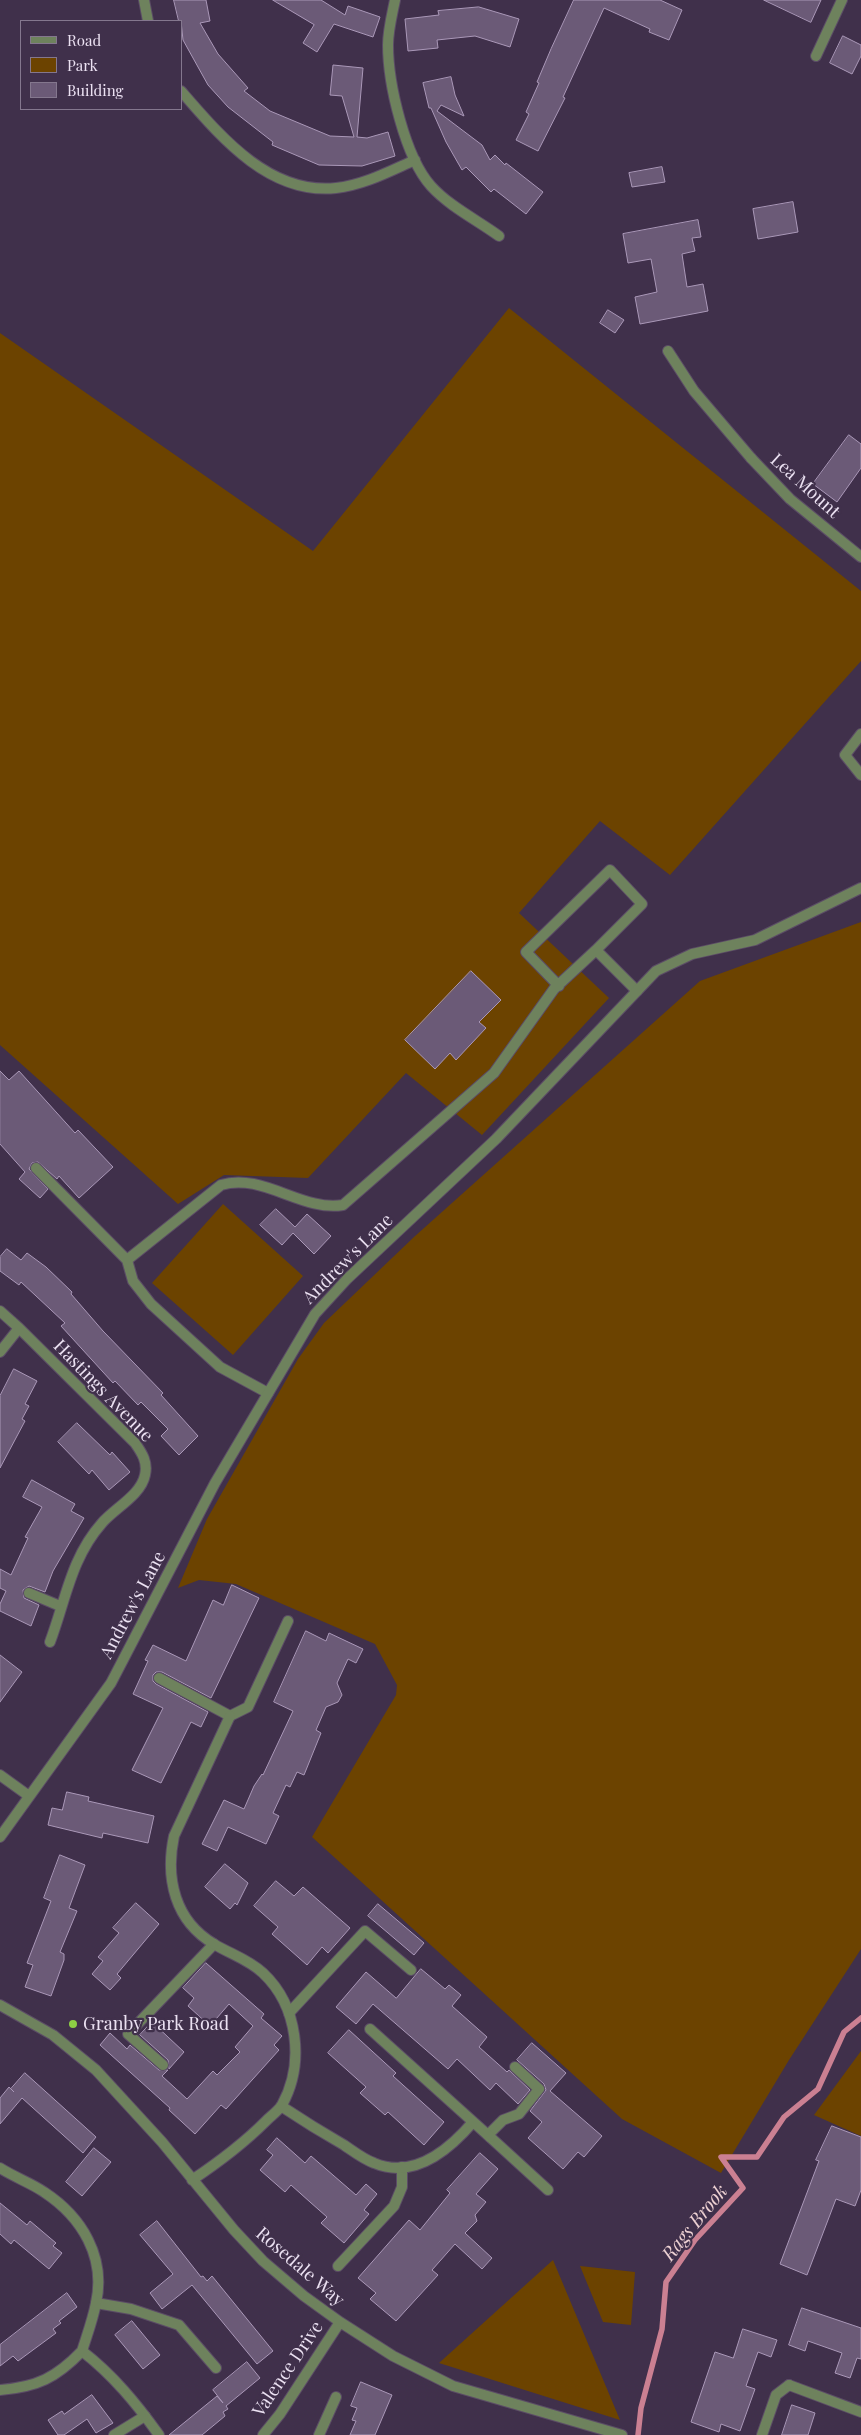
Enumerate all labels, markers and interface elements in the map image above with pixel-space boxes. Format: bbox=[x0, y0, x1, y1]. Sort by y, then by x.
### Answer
legend bbox=[20, 20, 182, 110]
text: Road bbox=[67, 30, 101, 50]
text: Park bbox=[67, 55, 98, 75]
text: Building bbox=[67, 80, 123, 100]
street label: Lea Mount bbox=[766, 449, 844, 523]
street label: Andrew's Lane bbox=[298, 1209, 398, 1309]
street label: Hastings Avenue bbox=[49, 1335, 157, 1447]
street label: Andrew's Lane bbox=[96, 1548, 170, 1662]
place label: Granby Park Road bbox=[83, 2013, 229, 2035]
marker: Granby Park Road bbox=[67, 2018, 79, 2030]
water label: Rags Brook bbox=[657, 2180, 733, 2266]
street label: Rosedale Way bbox=[251, 2223, 349, 2311]
street label: Valence Drive bbox=[248, 2317, 328, 2421]

